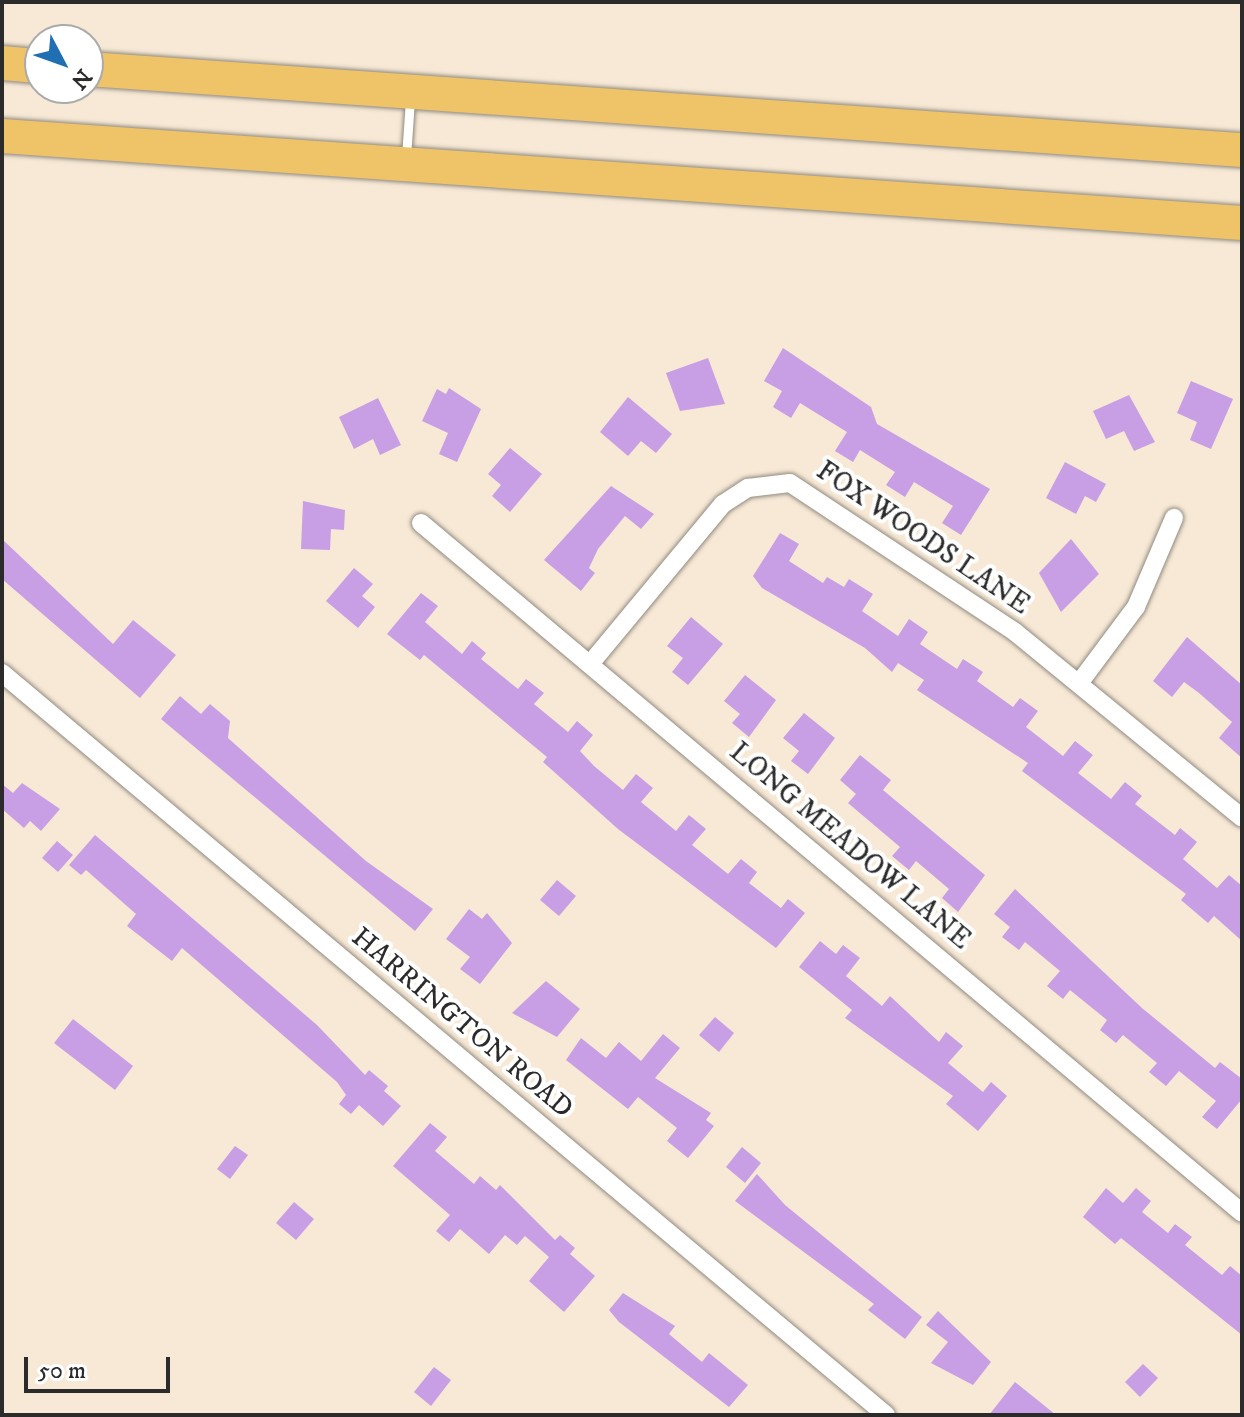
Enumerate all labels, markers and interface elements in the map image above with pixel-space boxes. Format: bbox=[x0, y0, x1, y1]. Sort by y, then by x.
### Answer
north arrow bbox=[24, 24, 104, 104]
text: N bbox=[65, 63, 97, 94]
street label: FOX WOODS LANE bbox=[810, 454, 1036, 622]
street label: LONG MEADOW LANE bbox=[723, 735, 977, 957]
street label: HARRINGTON ROAD bbox=[344, 921, 580, 1125]
scale bar bbox=[28, 1341, 174, 1391]
text: 50 m bbox=[38, 1356, 86, 1386]

